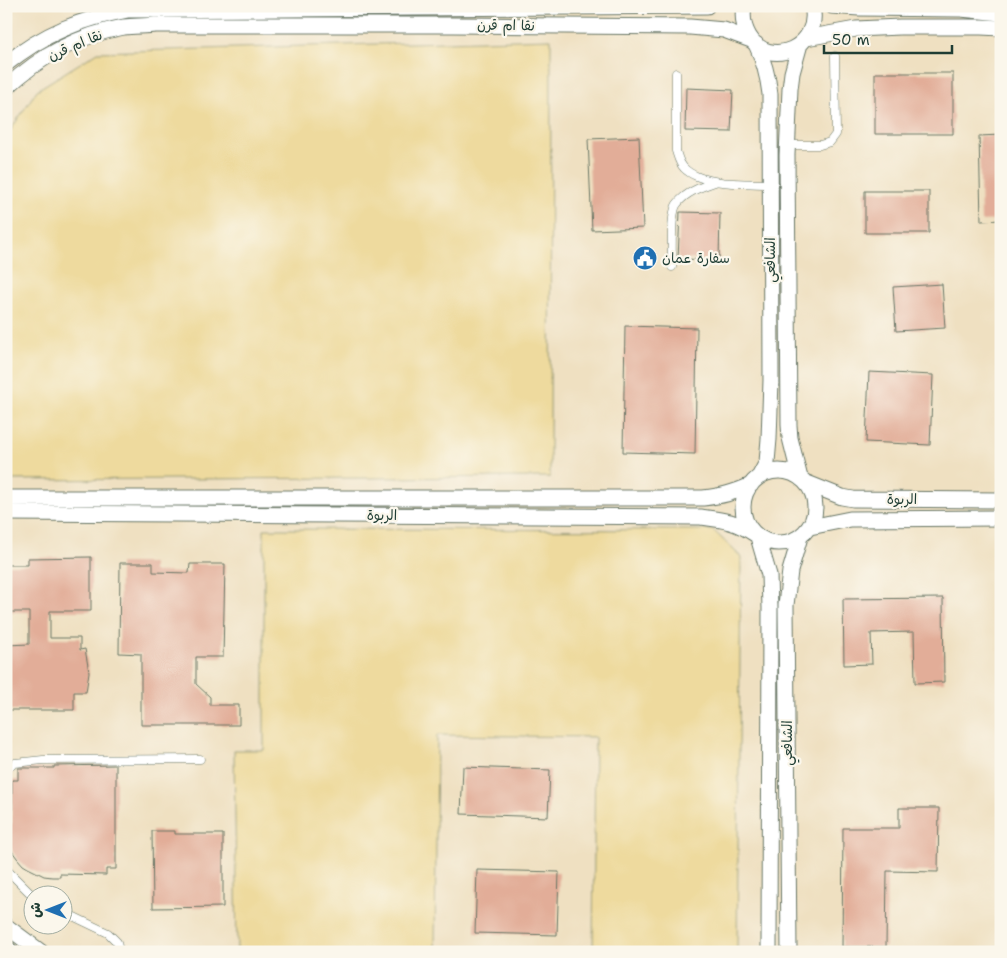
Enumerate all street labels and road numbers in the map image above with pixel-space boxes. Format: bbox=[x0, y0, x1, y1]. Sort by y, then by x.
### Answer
street label: نقا ام قرن bbox=[477, 15, 535, 37]
street label: نقا ام قرن bbox=[45, 25, 106, 66]
street label: الشافعي bbox=[761, 237, 783, 283]
street label: الربوة bbox=[887, 490, 917, 508]
street label: الربوة bbox=[367, 506, 397, 524]
street label: الشافعي bbox=[778, 720, 800, 766]

